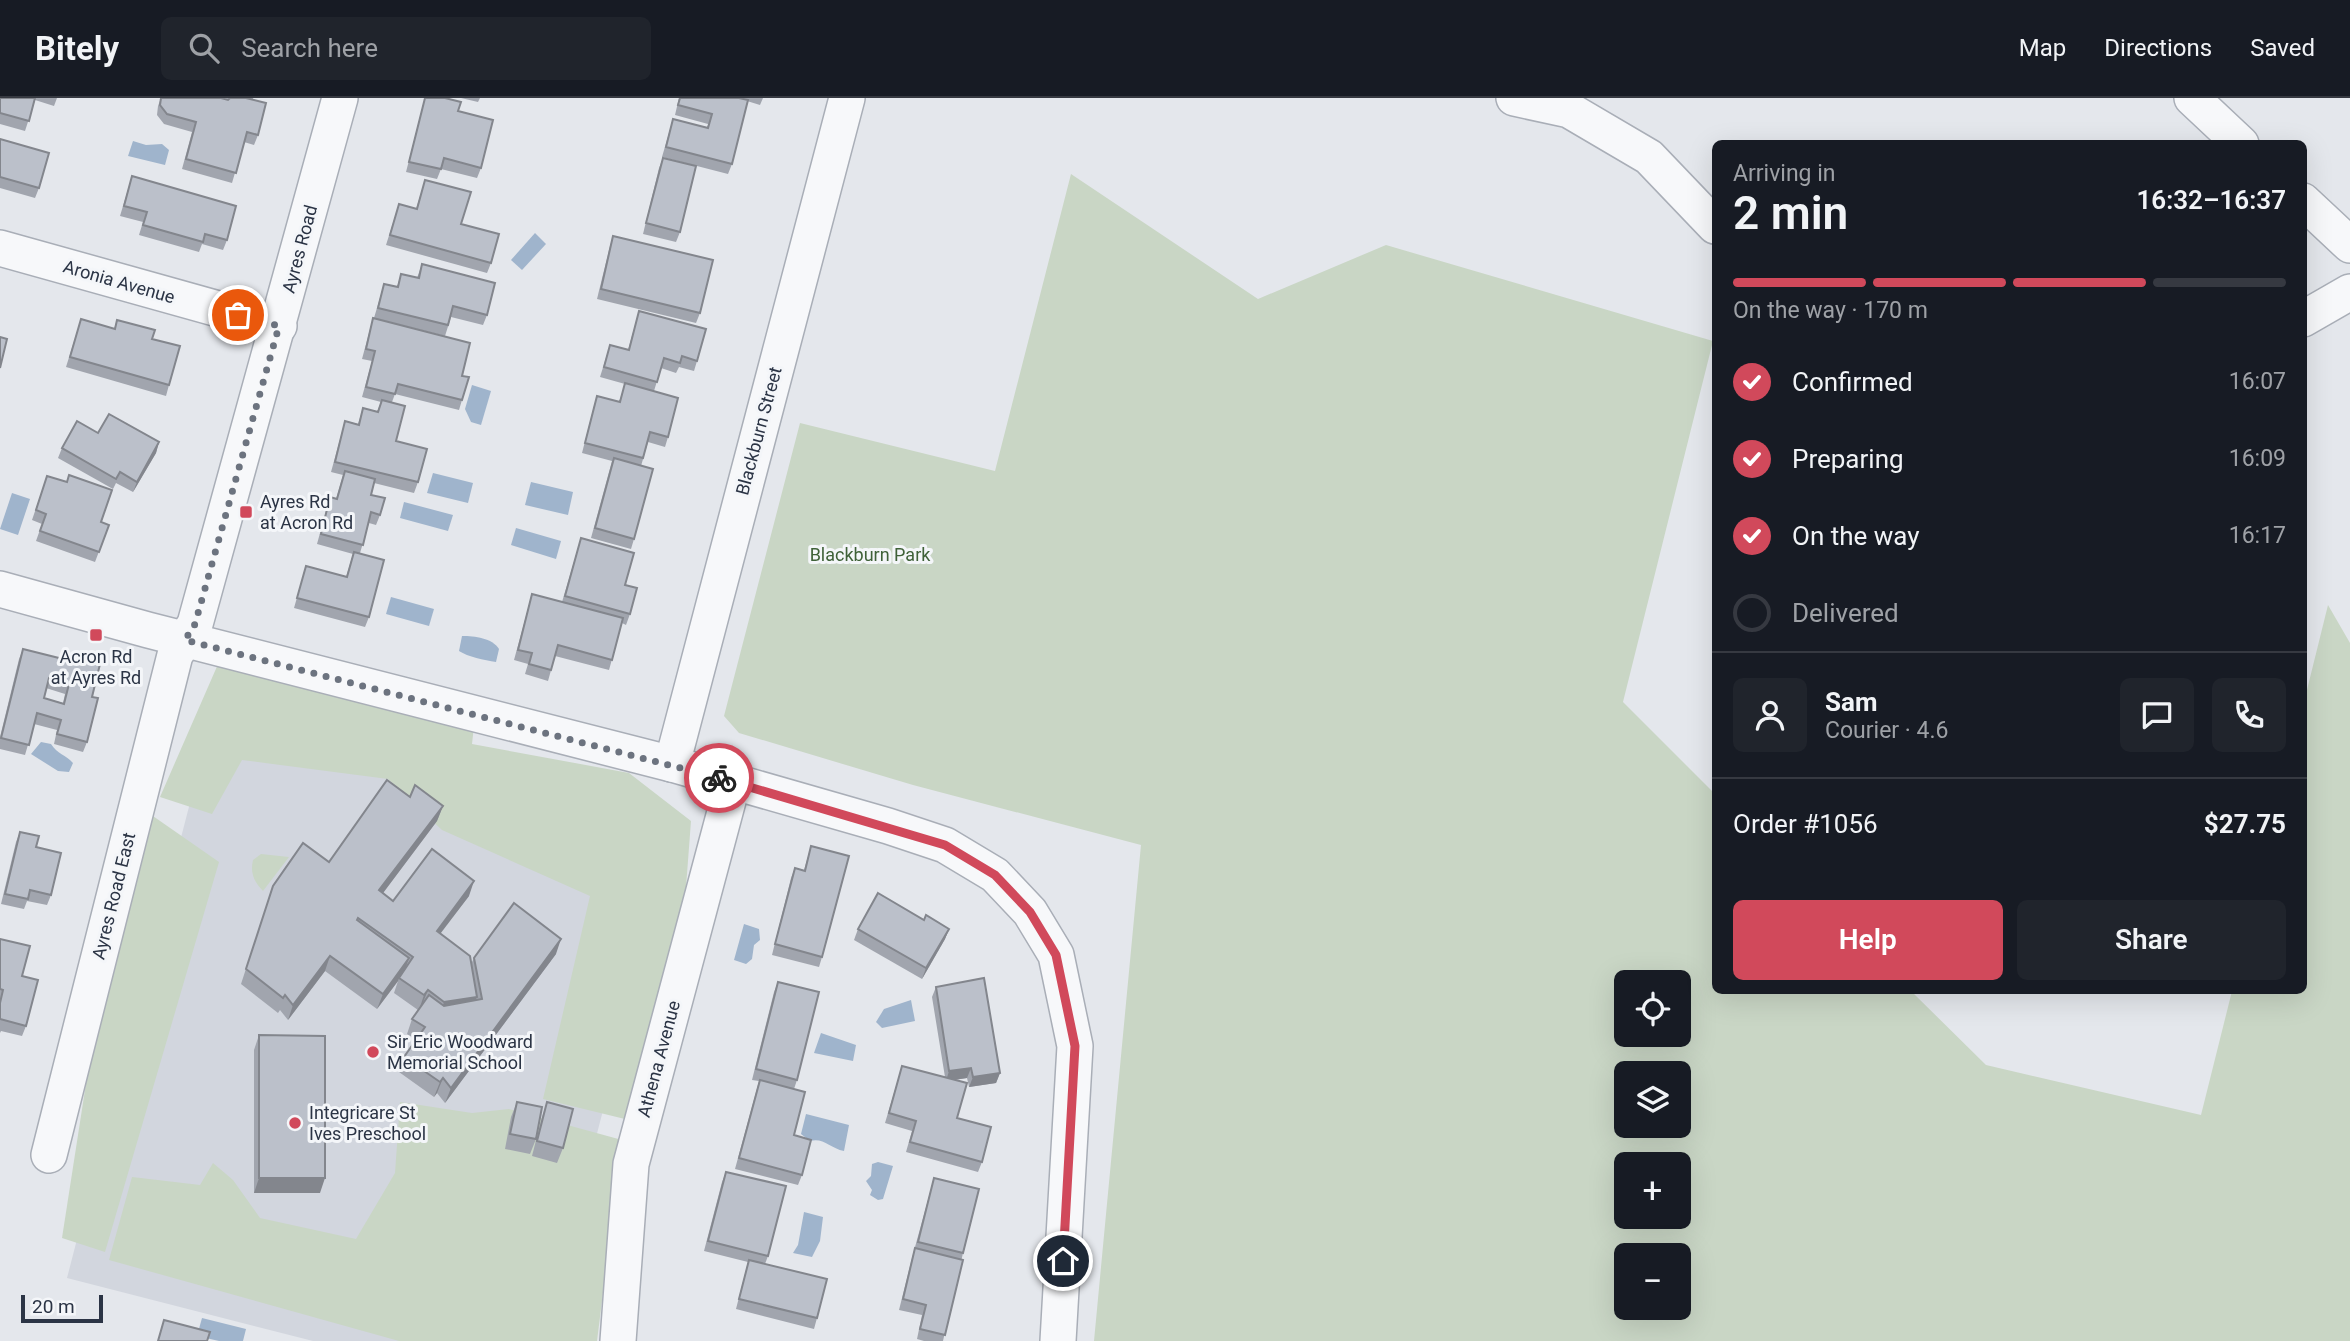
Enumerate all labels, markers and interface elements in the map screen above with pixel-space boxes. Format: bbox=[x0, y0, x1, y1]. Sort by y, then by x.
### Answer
search box bbox=[161, 17, 651, 80]
text: Bitely bbox=[35, 29, 119, 68]
icon: search bbox=[185, 29, 223, 67]
text: Search here bbox=[241, 33, 378, 63]
text: Map bbox=[2019, 34, 2066, 62]
text: Directions bbox=[2104, 34, 2212, 62]
text: Saved bbox=[2250, 34, 2315, 62]
text: Arriving in bbox=[1733, 160, 1836, 187]
text: 16:32–16:37 bbox=[2136, 185, 2286, 215]
text: 2 min bbox=[1733, 186, 1848, 240]
street label: Ayres Road bbox=[278, 203, 321, 295]
street label: Aronia Avenue bbox=[61, 256, 177, 308]
pin bbox=[208, 285, 268, 345]
icon: bag bbox=[219, 296, 257, 334]
text: On the way · 170 m bbox=[1733, 297, 1928, 324]
icon: check bbox=[1733, 363, 1771, 401]
street label: Blackburn Street bbox=[731, 364, 786, 497]
text: Confirmed bbox=[1792, 367, 1913, 397]
text: 16:07 bbox=[2229, 368, 2286, 395]
icon: check bbox=[1733, 440, 1771, 478]
text: Preparing bbox=[1792, 444, 1904, 474]
text: 16:09 bbox=[2229, 445, 2286, 472]
place label: Ayres Rd at Acron Rd bbox=[260, 491, 353, 533]
marker: Ayres Rd at Acron Rd bbox=[238, 504, 254, 520]
icon: check bbox=[1733, 517, 1771, 555]
text: On the way bbox=[1792, 521, 1920, 551]
text: 16:17 bbox=[2229, 522, 2286, 549]
park label: Blackburn Park bbox=[810, 544, 931, 565]
text: Delivered bbox=[1792, 598, 1899, 628]
marker: Acron Rd at Ayres Rd bbox=[88, 627, 104, 643]
place label: Acron Rd at Ayres Rd bbox=[51, 646, 141, 688]
button: person bbox=[1733, 678, 1807, 752]
button: chat bbox=[2120, 678, 2194, 752]
button: phone bbox=[2212, 678, 2286, 752]
text: Sam bbox=[1825, 687, 1877, 717]
text: Courier · 4.6 bbox=[1825, 717, 1948, 744]
courier bbox=[684, 743, 754, 813]
icon: bike bbox=[700, 759, 738, 797]
text: Order #1056 bbox=[1733, 809, 1878, 839]
text: $27.75 bbox=[2204, 809, 2286, 839]
street label: Ayres Road East bbox=[88, 830, 139, 962]
button: Help bbox=[1733, 900, 2003, 980]
button: Share bbox=[2017, 900, 2286, 980]
map controls bbox=[1614, 970, 1691, 1320]
button: locate bbox=[1614, 970, 1691, 1047]
street label: Athena Avenue bbox=[633, 998, 684, 1120]
place label: Sir Eric Woodward Memorial School bbox=[387, 1031, 533, 1073]
marker: Sir Eric Woodward Memorial School bbox=[365, 1044, 381, 1060]
button: layers bbox=[1614, 1061, 1691, 1138]
place label: Integricare St Ives Preschool bbox=[309, 1102, 426, 1144]
marker: Integricare St Ives Preschool bbox=[287, 1115, 303, 1131]
button: + bbox=[1614, 1152, 1691, 1229]
pin bbox=[1033, 1231, 1093, 1291]
icon: home bbox=[1044, 1242, 1082, 1280]
button: − bbox=[1614, 1243, 1691, 1320]
scale bar bbox=[21, 1292, 103, 1324]
text: 20 m bbox=[32, 1295, 75, 1318]

